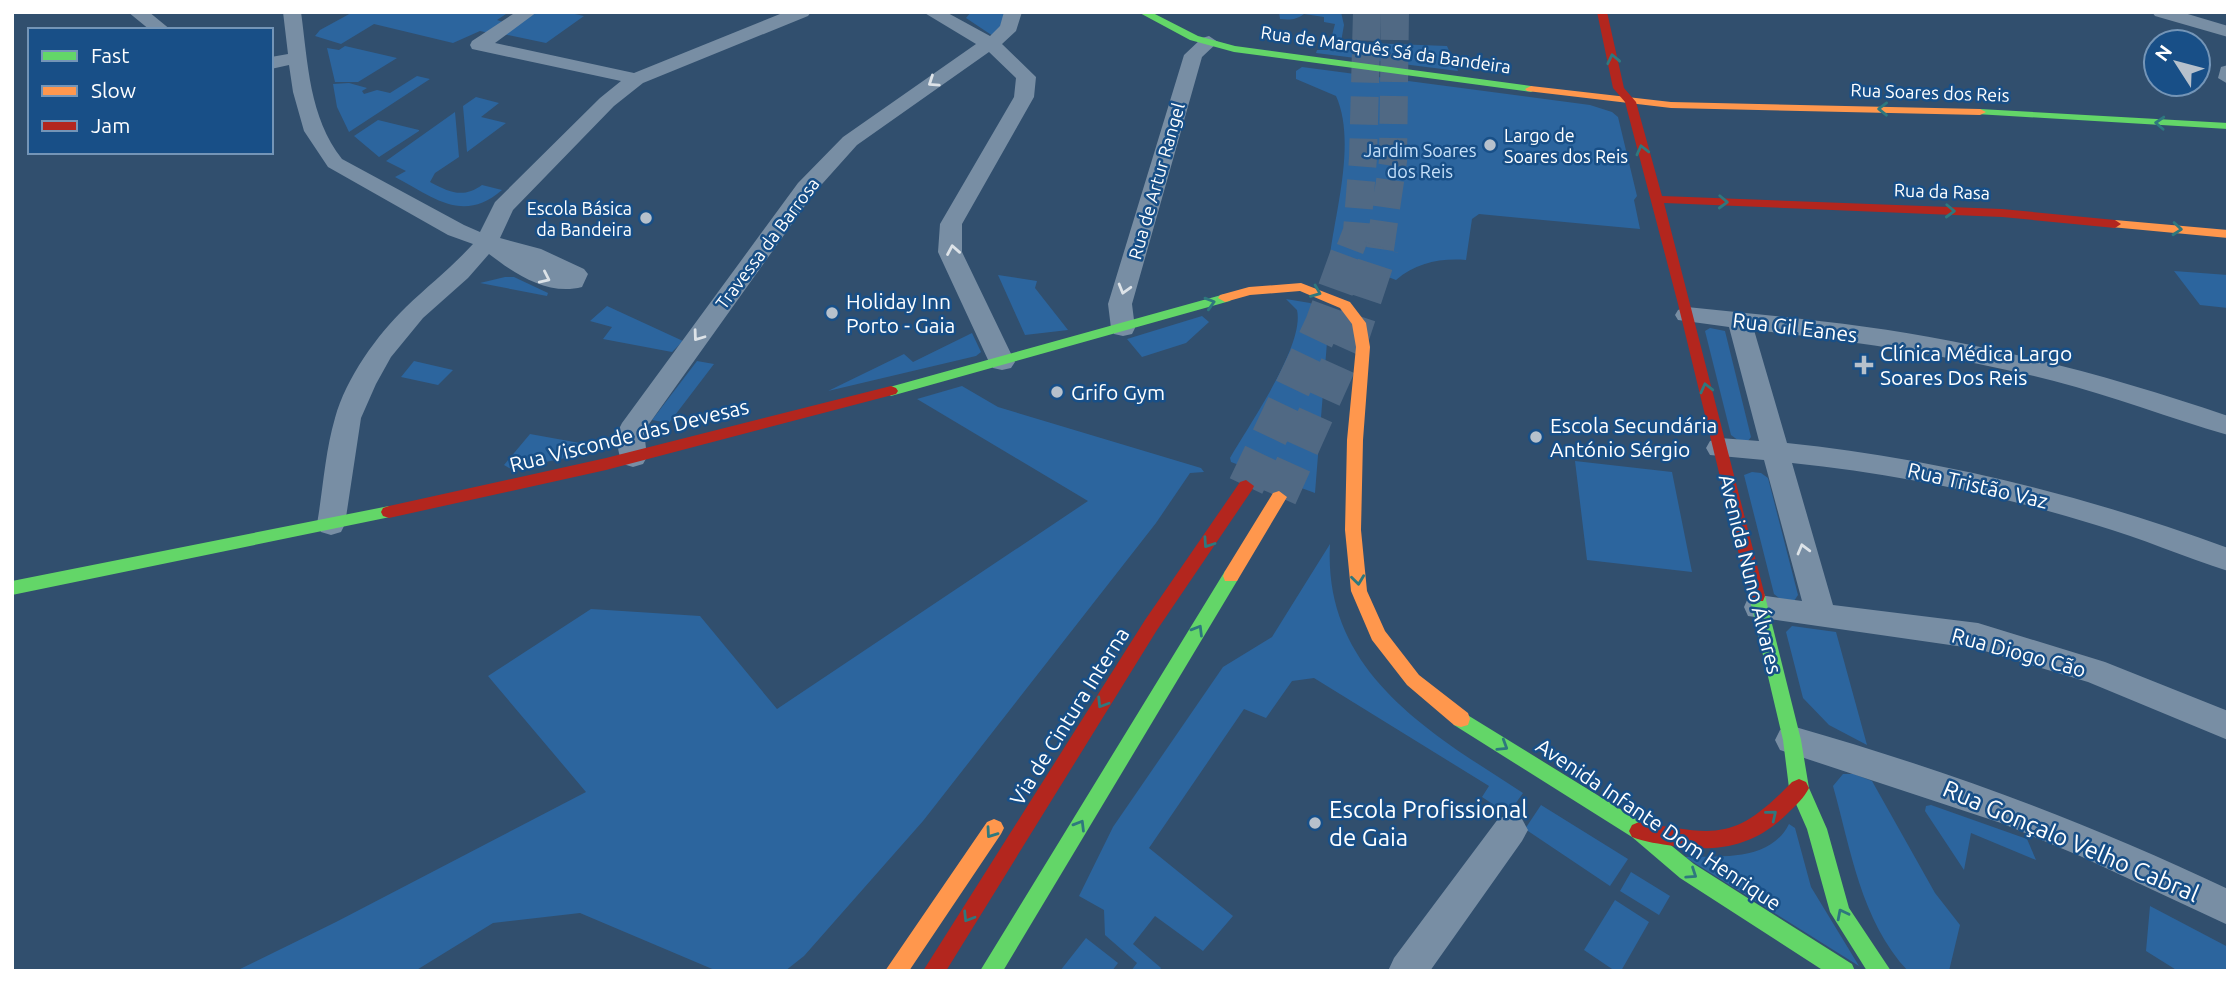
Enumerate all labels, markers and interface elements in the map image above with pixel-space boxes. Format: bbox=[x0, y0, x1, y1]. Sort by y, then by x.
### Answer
street label: Rua de Marquês Sá da Bandeira bbox=[1260, 22, 1512, 76]
legend bbox=[28, 28, 273, 154]
north arrow bbox=[2142, 28, 2212, 98]
text: N bbox=[2150, 41, 2176, 65]
text: Fast bbox=[91, 43, 129, 67]
one-way arrow bbox=[1606, 53, 1621, 65]
one-way arrow bbox=[928, 73, 941, 86]
text: Slow bbox=[91, 78, 136, 102]
street label: Rua Soares dos Reis bbox=[1850, 79, 2010, 105]
street label: Rua de Artur Rangel bbox=[1124, 100, 1188, 262]
one-way arrow bbox=[1878, 101, 1888, 117]
text: Jam bbox=[91, 113, 130, 137]
one-way arrow bbox=[2154, 115, 2165, 130]
place label: Largo de Soares dos Reis bbox=[1504, 125, 1628, 166]
marker: Largo de Soares dos Reis bbox=[1482, 137, 1498, 153]
park label: Jardim Soares dos Reis bbox=[1363, 140, 1477, 181]
one-way arrow bbox=[1636, 144, 1650, 156]
street label: Travessa da Barrosa bbox=[711, 174, 823, 312]
street label: Rua da Rasa bbox=[1894, 179, 1990, 203]
one-way arrow bbox=[1718, 194, 1729, 209]
place label: Escola Básica da Bandeira bbox=[527, 198, 632, 239]
one-way arrow bbox=[1945, 203, 1956, 218]
marker: Escola Básica da Bandeira bbox=[638, 210, 654, 226]
one-way arrow bbox=[2172, 221, 2183, 236]
one-way arrow bbox=[946, 244, 961, 255]
one-way arrow bbox=[538, 269, 550, 283]
one-way arrow bbox=[1118, 283, 1133, 295]
one-way arrow bbox=[1310, 284, 1322, 298]
place label: Holiday Inn Porto - Gaia bbox=[846, 289, 955, 337]
one-way arrow bbox=[1203, 296, 1215, 311]
marker: Holiday Inn Porto - Gaia bbox=[824, 305, 840, 321]
street label: Rua Gil Eanes bbox=[1731, 307, 1859, 347]
one-way arrow bbox=[694, 328, 706, 341]
place label: Clínica Médica Largo Soares Dos Reis bbox=[1880, 341, 2072, 389]
marker: Clínica Médica Largo Soares Dos Reis bbox=[1854, 355, 1874, 375]
place label: Grifo Gym bbox=[1071, 380, 1165, 404]
one-way arrow bbox=[1700, 382, 1714, 394]
marker: Grifo Gym bbox=[1049, 384, 1065, 400]
street label: Rua Visconde das Devesas bbox=[507, 394, 751, 476]
place label: Escola Secundária António Sérgio bbox=[1550, 413, 1717, 461]
marker: Escola Secundária António Sérgio bbox=[1528, 429, 1544, 445]
street label: Rua Tristão Vaz bbox=[1905, 457, 2051, 513]
street label: Avenida Nuno Álvares bbox=[1715, 472, 1787, 676]
one-way arrow bbox=[1204, 535, 1216, 548]
one-way arrow bbox=[1797, 543, 1812, 555]
one-way arrow bbox=[1351, 574, 1366, 586]
street label: Via de Cintura Interna bbox=[1004, 623, 1134, 809]
street label: Rua Diogo Cão bbox=[1949, 623, 2089, 681]
one-way arrow bbox=[1189, 624, 1202, 637]
one-way arrow bbox=[1097, 696, 1110, 709]
street label: Avenida Infante Dom Henrique bbox=[1532, 733, 1786, 915]
one-way arrow bbox=[1495, 737, 1508, 750]
street label: Rua Gonçalo Velho Cabral bbox=[1939, 775, 2203, 907]
place label: Escola Profissional de Gaia bbox=[1329, 796, 1528, 851]
one-way arrow bbox=[1765, 810, 1777, 823]
marker: Escola Profissional de Gaia bbox=[1307, 815, 1323, 831]
one-way arrow bbox=[1071, 819, 1084, 832]
one-way arrow bbox=[986, 826, 999, 839]
one-way arrow bbox=[1684, 866, 1697, 878]
one-way arrow bbox=[963, 909, 976, 922]
one-way arrow bbox=[1837, 909, 1851, 921]

